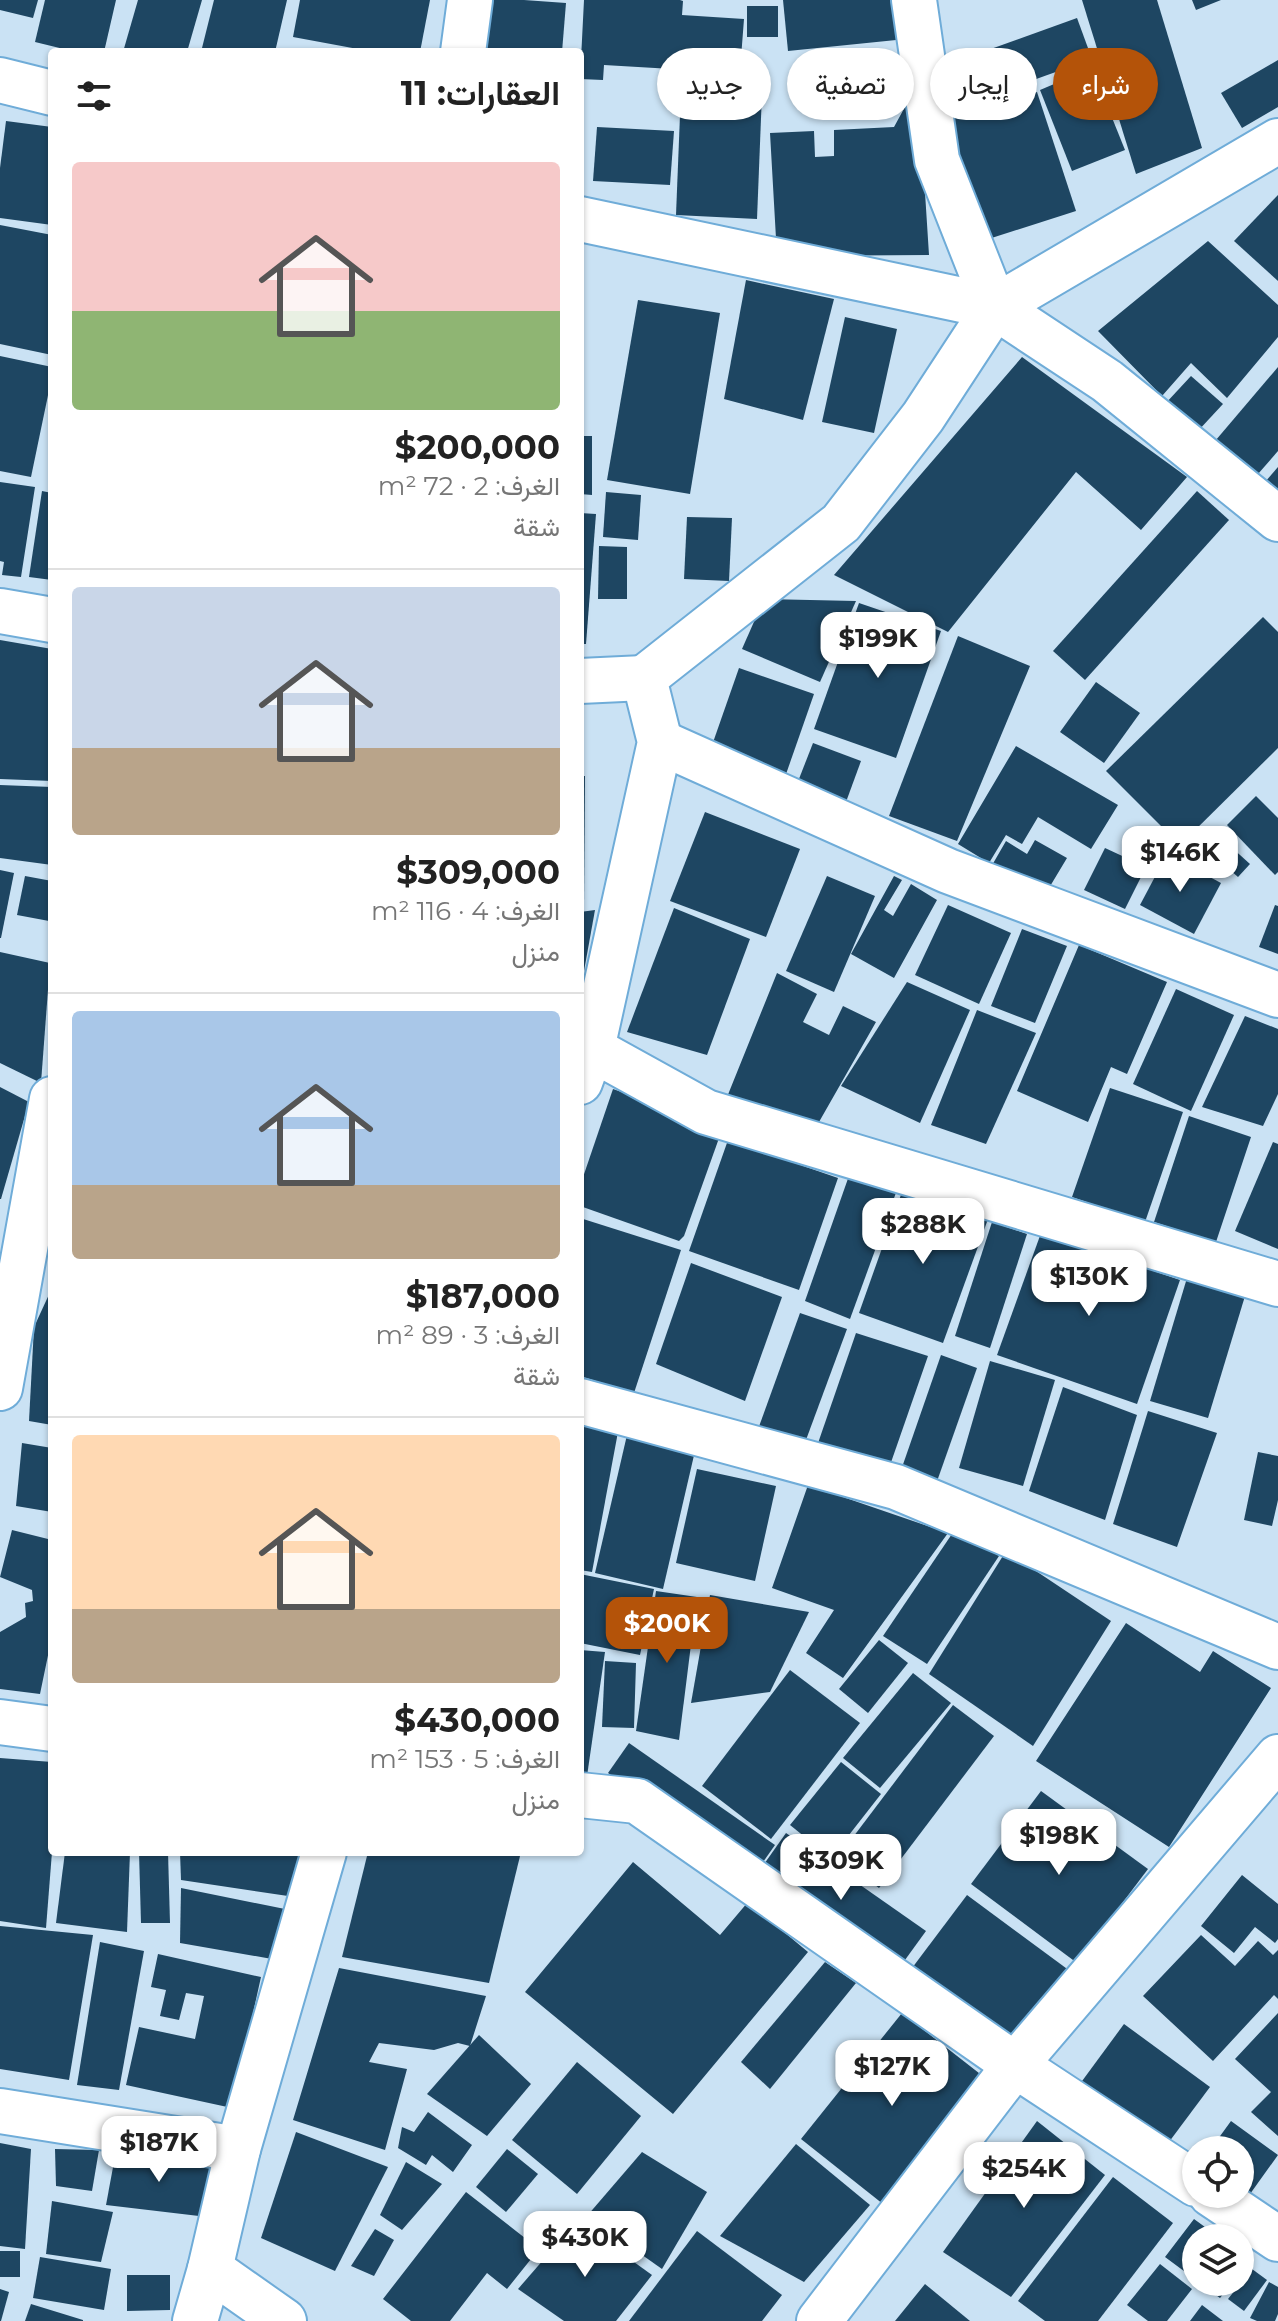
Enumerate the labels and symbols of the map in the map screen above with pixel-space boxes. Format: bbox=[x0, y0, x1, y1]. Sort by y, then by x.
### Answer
pin: $199K bbox=[822, 612, 934, 680]
pin: $146K bbox=[1124, 826, 1236, 894]
pin: $288K bbox=[867, 1198, 979, 1266]
pin: $130K bbox=[1033, 1250, 1145, 1318]
pin: $200K bbox=[611, 1597, 723, 1665]
pin: $198K bbox=[1003, 1809, 1115, 1877]
pin: $309K bbox=[785, 1834, 897, 1902]
pin: $127K bbox=[836, 2040, 948, 2108]
pin: $187K bbox=[103, 2116, 215, 2184]
pin: $254K bbox=[968, 2142, 1080, 2210]
pin: $430K bbox=[529, 2211, 641, 2279]

